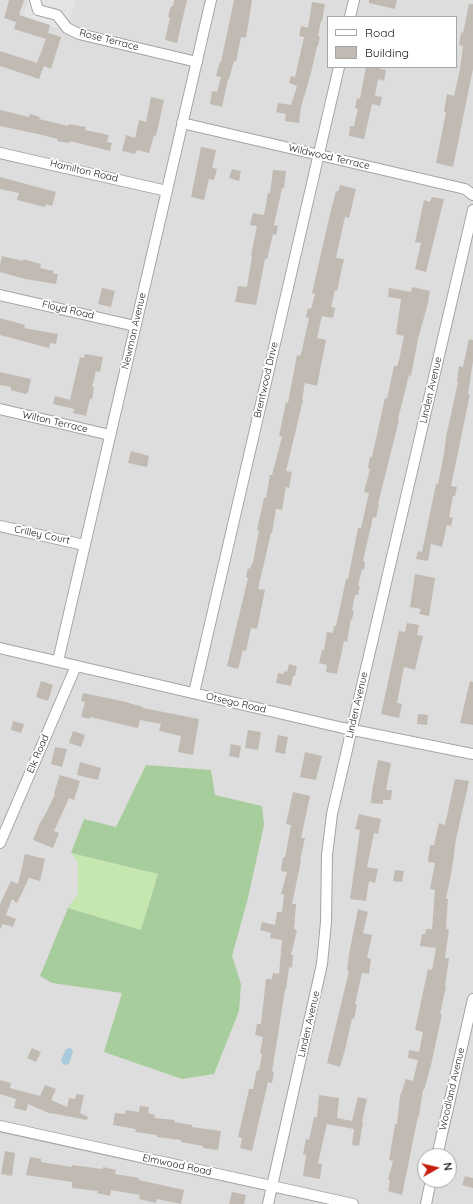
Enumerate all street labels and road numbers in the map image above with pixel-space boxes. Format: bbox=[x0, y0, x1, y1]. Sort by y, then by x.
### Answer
street label: Rose Terrace bbox=[78, 27, 140, 53]
street label: Wildwood Terrace bbox=[287, 142, 371, 172]
street label: Hamilton Road bbox=[49, 157, 119, 185]
street label: Newman Avenue bbox=[119, 291, 149, 371]
street label: Floyd Road bbox=[41, 298, 95, 322]
street label: Brentwood Drive bbox=[251, 341, 281, 419]
street label: Linden Avenue bbox=[418, 356, 444, 424]
street label: Wilton Terrace bbox=[21, 409, 89, 435]
street label: Crilley Court bbox=[13, 523, 71, 547]
street label: Linden Avenue bbox=[344, 671, 370, 739]
street label: Otsego Road bbox=[205, 690, 267, 716]
street label: Elk Road bbox=[24, 733, 52, 775]
street label: Linden Avenue bbox=[296, 990, 322, 1058]
street label: Woodland Avenue bbox=[437, 1046, 467, 1132]
street label: Elmwood Road bbox=[141, 1152, 213, 1178]

